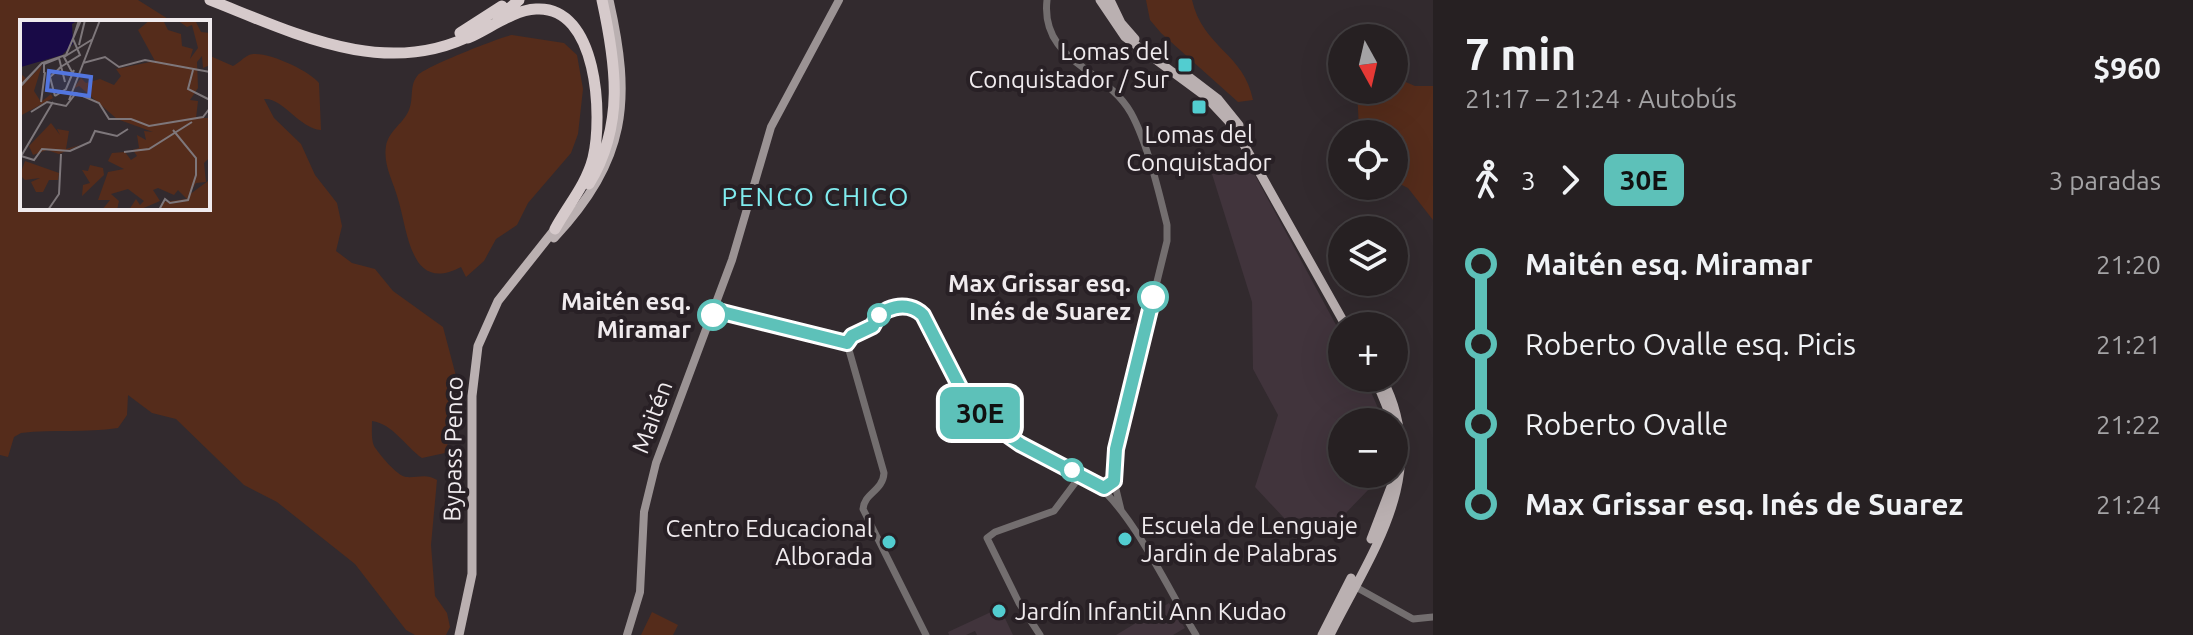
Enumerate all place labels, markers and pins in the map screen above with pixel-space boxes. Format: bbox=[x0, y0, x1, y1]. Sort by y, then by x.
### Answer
place label: Lomas del Conquistador / Sur bbox=[968, 38, 1169, 93]
marker: Lomas del Conquistador / Sur bbox=[1176, 56, 1194, 74]
marker: Lomas del Conquistador bbox=[1190, 98, 1208, 116]
place label: Lomas del Conquistador bbox=[1126, 121, 1272, 176]
place label: Max Grissar esq. Inés de Suarez bbox=[948, 270, 1131, 325]
marker: Max Grissar esq. Inés de Suarez bbox=[1138, 282, 1168, 312]
place label: Maitén esq. Miramar bbox=[561, 288, 691, 343]
marker: Maitén esq. Miramar bbox=[698, 300, 728, 330]
unlabelled marker bbox=[868, 304, 890, 326]
unlabelled marker bbox=[1061, 459, 1083, 481]
place label: Escuela de Lenguaje Jardin de Palabras bbox=[1141, 512, 1358, 567]
place label: Centro Educacional Alborada bbox=[666, 515, 873, 570]
marker: Escuela de Lenguaje Jardin de Palabras bbox=[1116, 530, 1134, 548]
marker: Centro Educacional Alborada bbox=[880, 533, 898, 551]
place label: Jardín Infantil Ann Kudao bbox=[1015, 598, 1287, 625]
marker: Jardín Infantil Ann Kudao bbox=[990, 602, 1008, 620]

